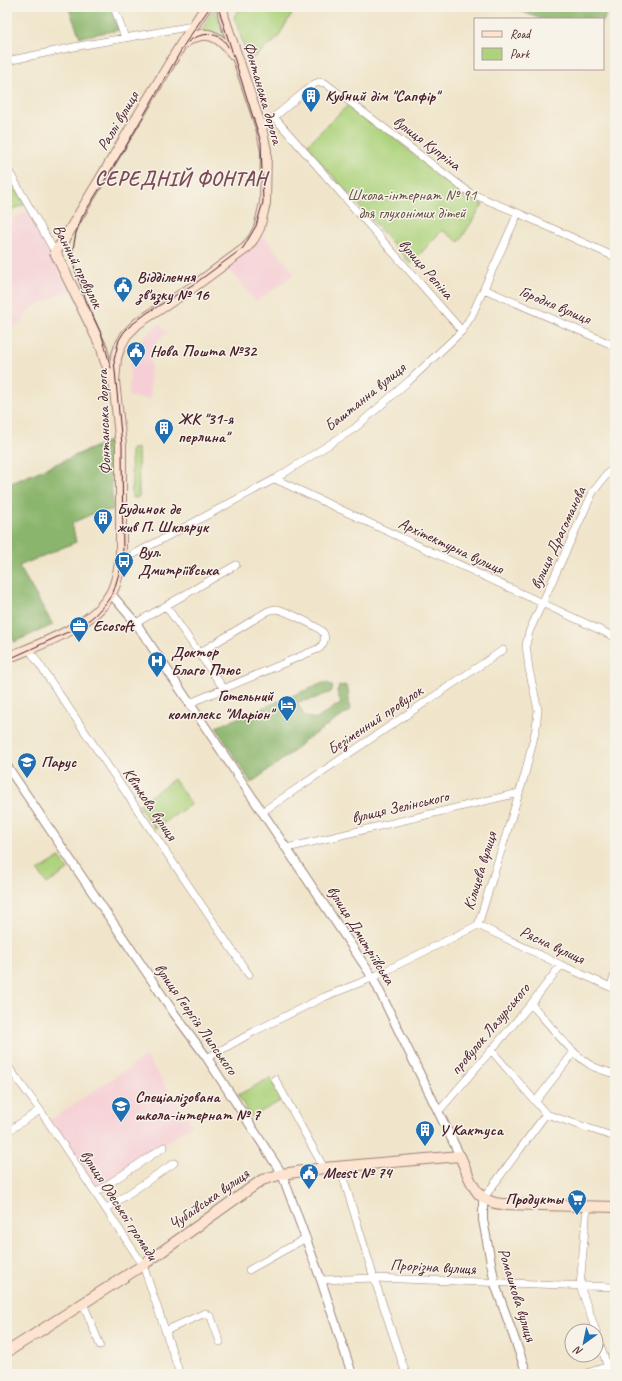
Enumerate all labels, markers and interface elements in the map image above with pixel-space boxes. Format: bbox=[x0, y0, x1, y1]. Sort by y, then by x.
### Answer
legend bbox=[474, 18, 604, 70]
text: Road bbox=[510, 26, 532, 42]
street label: Фонтанська дорога bbox=[239, 40, 288, 148]
text: Park bbox=[510, 46, 531, 62]
building icon: Кубний дім "Сапфір" bbox=[300, 85, 322, 113]
place label: Кубний дім "Сапфір" bbox=[325, 86, 443, 106]
street label: Раллі вулиця bbox=[93, 87, 144, 154]
street label: вулиця Купріна bbox=[389, 111, 466, 175]
district label: СЕРЕДНІЙ ФОНТАН bbox=[95, 166, 270, 191]
park label: Школа-інтернат № 91 для глухонімих дітей bbox=[347, 185, 477, 223]
street label: Ванний провулок bbox=[48, 221, 108, 312]
street label: вулиця Рєпіна bbox=[394, 235, 458, 304]
place label: Відділення зв'язку № 16 bbox=[135, 267, 210, 305]
public building icon: Відділення зв'язку № 16 bbox=[112, 275, 134, 303]
street label: Городня вулиця bbox=[516, 281, 595, 330]
public building icon: Нова Пошта №32 bbox=[125, 340, 147, 368]
place label: Нова Пошта №32 bbox=[150, 341, 258, 361]
street label: Баштанна вулиця bbox=[320, 357, 411, 436]
street label: Фонтанська дорога bbox=[92, 367, 116, 475]
place label: ЖК "31-я перлина" bbox=[178, 409, 234, 447]
building icon: ЖК "31-я перлина" bbox=[153, 417, 175, 445]
street label: вулиця Драгоманова bbox=[526, 482, 591, 592]
place label: Будинок де жив П. Шклярук bbox=[117, 499, 210, 537]
building icon: Будинок де жив П. Шклярук bbox=[92, 507, 114, 535]
street label: Архітектурна вулиця bbox=[396, 513, 508, 580]
place label: Вул. Дмитріївська bbox=[138, 542, 220, 580]
bus stop icon: Вул. Дмитріївська bbox=[113, 550, 135, 578]
office icon: Ecosoft bbox=[68, 615, 90, 643]
place label: Ecosoft bbox=[93, 616, 136, 636]
place label: Доктор Благо Плюс bbox=[171, 642, 241, 680]
hospital icon: Доктор Благо Плюс bbox=[146, 650, 168, 678]
street label: Безіменний провулок bbox=[324, 680, 427, 759]
place label: Готельний комплекс "Маріон" bbox=[167, 686, 277, 724]
hotel icon: Готельний комплекс "Маріон" bbox=[276, 694, 298, 722]
school or university icon: Парус bbox=[16, 751, 38, 779]
place label: Парус bbox=[41, 752, 77, 772]
street label: Квіткова вулиця bbox=[118, 764, 182, 845]
street label: вулиця Зелінського bbox=[350, 786, 453, 828]
street label: Кільцева вулиця bbox=[459, 829, 502, 912]
street label: вулиця Дмитріївська bbox=[323, 882, 400, 989]
street label: Рясна вулиця bbox=[517, 921, 588, 969]
street label: вулиця Георгія Липського bbox=[150, 959, 243, 1080]
street label: провулок Лазурського bbox=[446, 978, 535, 1079]
place label: Спеціалізована школа-інтернат № 7 bbox=[135, 1087, 262, 1125]
school or university icon: Спеціалізована школа-інтернат № 7 bbox=[110, 1095, 132, 1123]
building icon: У Кактуса bbox=[414, 1119, 436, 1147]
place label: У Кактуса bbox=[439, 1120, 505, 1140]
street label: вулиця Одеської громади bbox=[76, 1146, 163, 1265]
public building icon: Meest № 74 bbox=[298, 1162, 320, 1190]
street label: Чубаївська вулиця bbox=[165, 1163, 254, 1234]
place label: Meest № 74 bbox=[323, 1163, 393, 1183]
supermarket icon: Продукты bbox=[566, 1188, 588, 1216]
place label: Продукты bbox=[505, 1189, 564, 1209]
street label: Ромашкова вулиця bbox=[493, 1246, 541, 1345]
street label: Прорізна вулиця bbox=[390, 1255, 477, 1279]
north arrow bbox=[564, 1323, 604, 1363]
text: N bbox=[570, 1342, 585, 1359]

